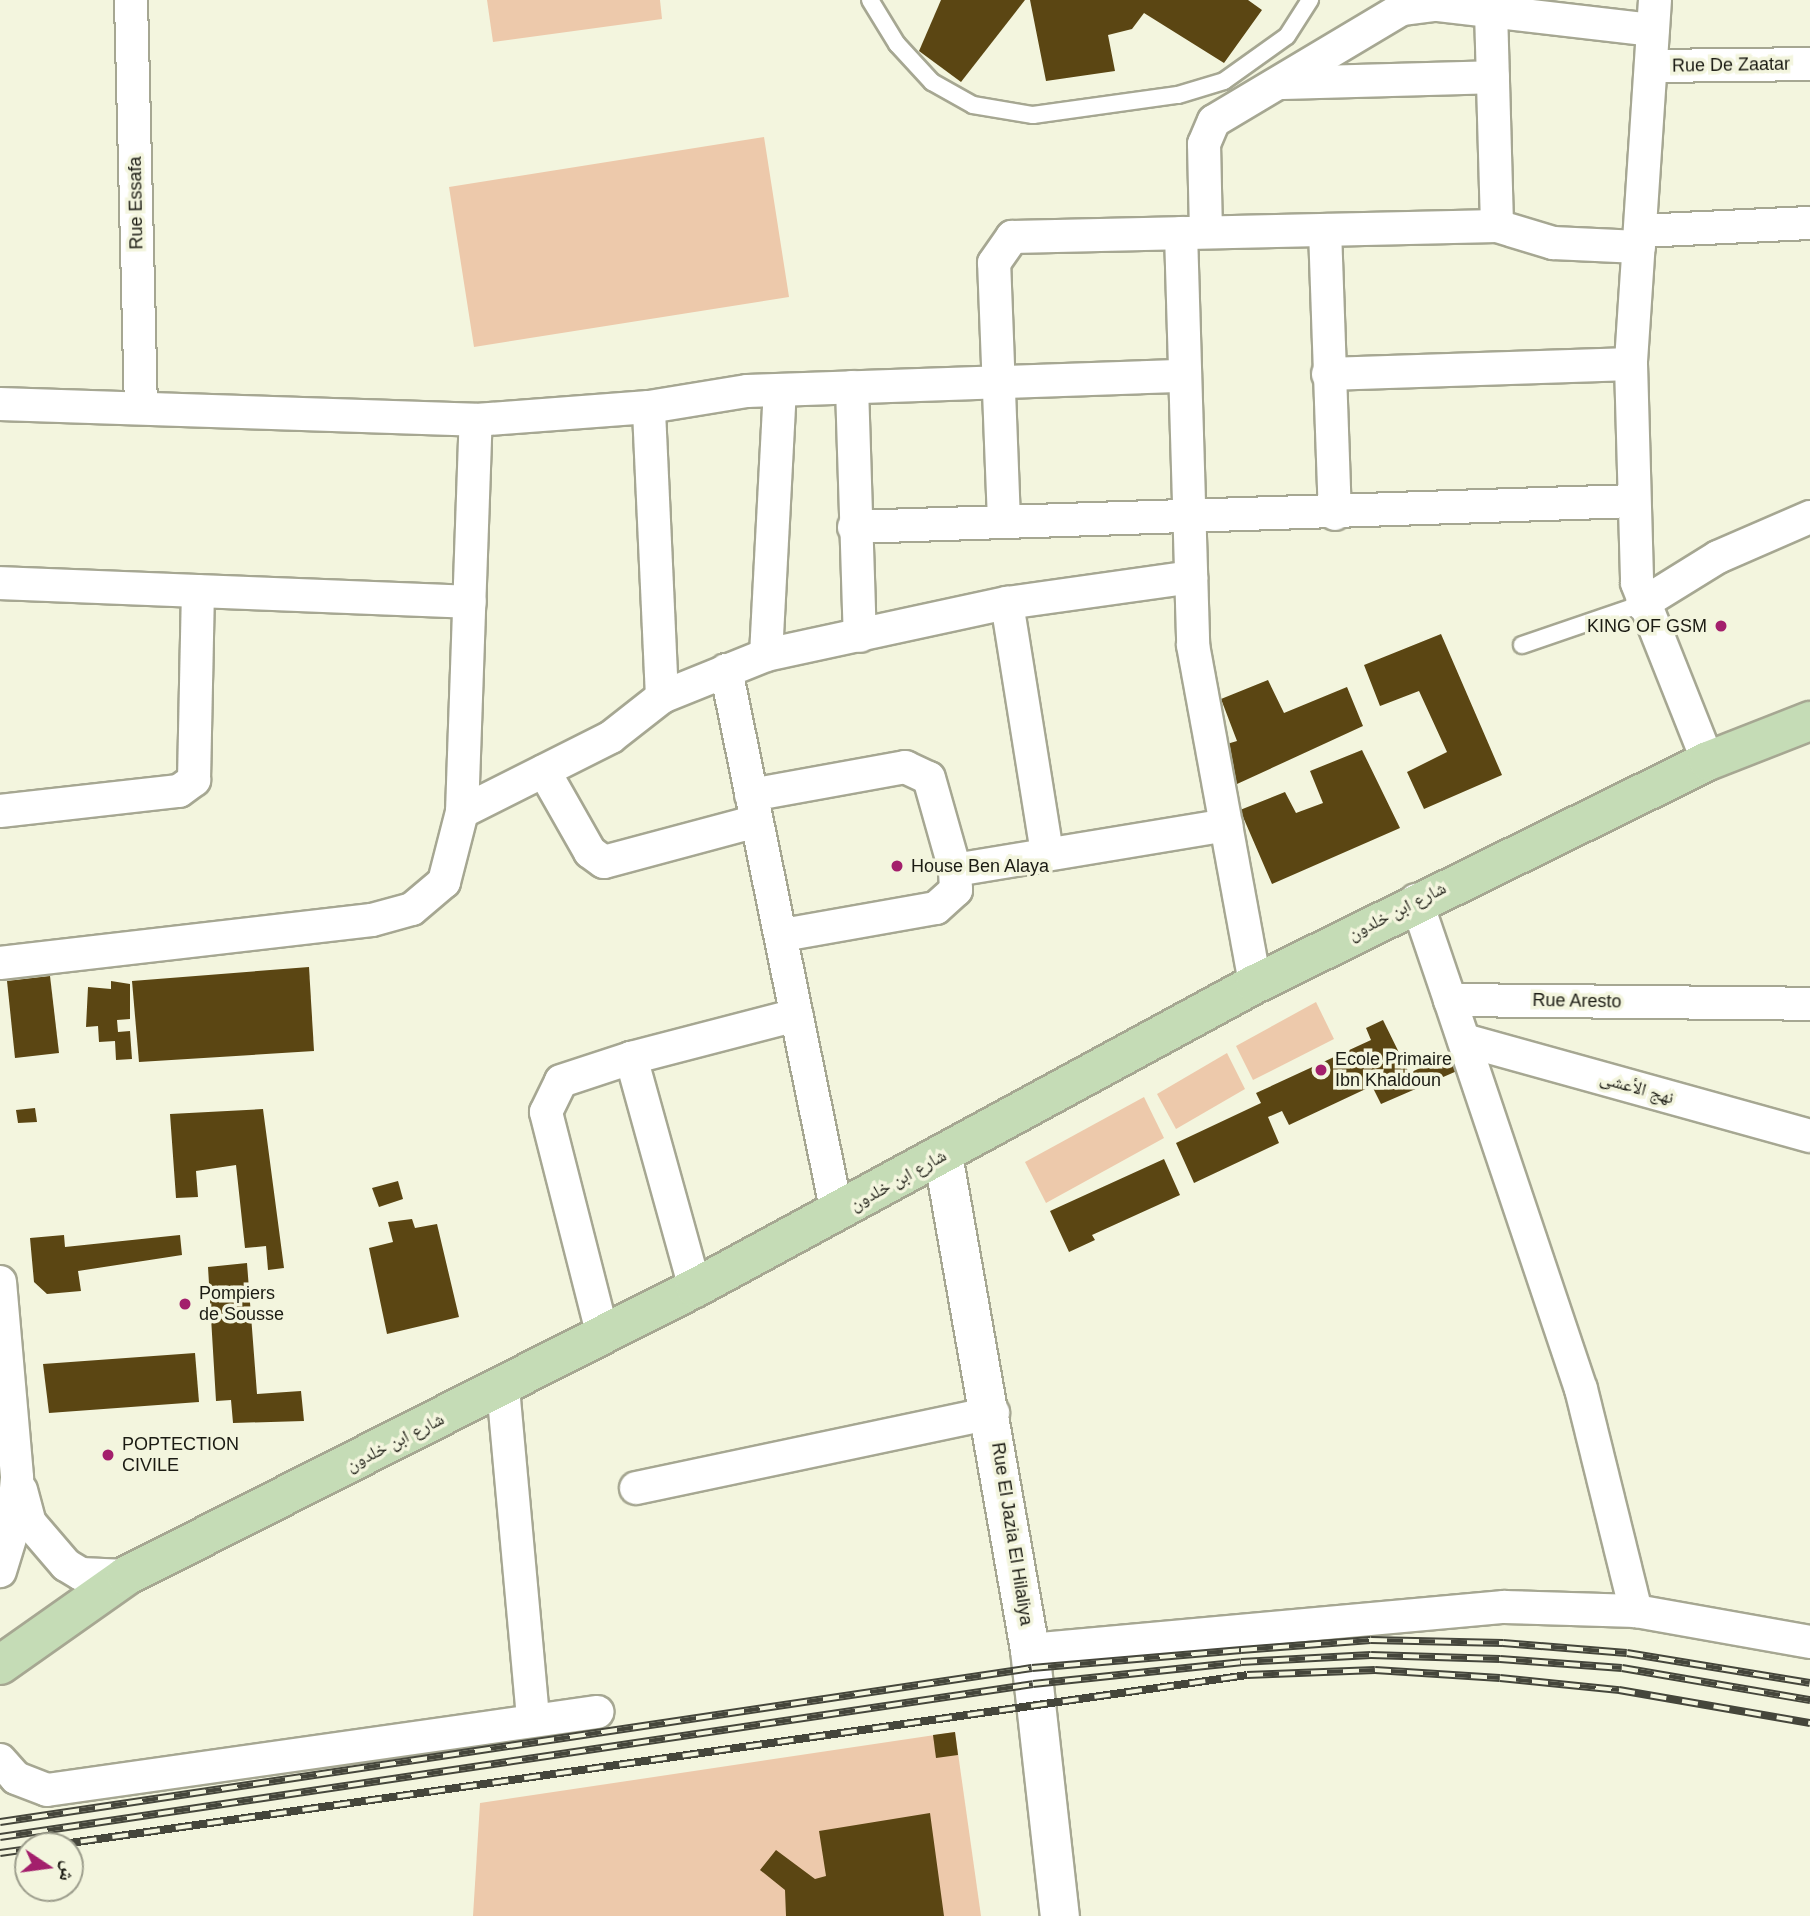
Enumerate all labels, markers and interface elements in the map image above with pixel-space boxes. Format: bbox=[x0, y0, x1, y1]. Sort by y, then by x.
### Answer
street label: Rue De Zaatar bbox=[1672, 53, 1790, 77]
street label: Rue Essafa bbox=[124, 156, 148, 250]
place label: KING OF GSM bbox=[1587, 615, 1707, 637]
marker: KING OF GSM bbox=[1713, 618, 1729, 634]
place label: House Ben Alaya bbox=[911, 855, 1050, 877]
marker: House Ben Alaya bbox=[889, 858, 905, 874]
street label: شارع ابن خلدون bbox=[1344, 877, 1450, 945]
street label: Rue Aresto bbox=[1532, 989, 1622, 1013]
place label: Ecole Primaire Ibn Khaldoun bbox=[1335, 1049, 1452, 1092]
marker: Ecole Primaire Ibn Khaldoun bbox=[1313, 1062, 1329, 1078]
street label: نهج الأعشى bbox=[1598, 1067, 1676, 1109]
street label: شارع ابن خلدون bbox=[846, 1145, 950, 1215]
place label: Pompiers de Sousse bbox=[199, 1283, 284, 1326]
marker: Pompiers de Sousse bbox=[177, 1296, 193, 1312]
street label: شارع ابن خلدون bbox=[342, 1408, 448, 1476]
place label: POPTECTION CIVILE bbox=[122, 1434, 239, 1476]
street label: Rue El Jazia El Hilaliya bbox=[987, 1441, 1037, 1627]
marker: POPTECTION CIVILE bbox=[100, 1447, 116, 1463]
north arrow bbox=[14, 1832, 84, 1902]
text: ش bbox=[56, 1859, 81, 1884]

